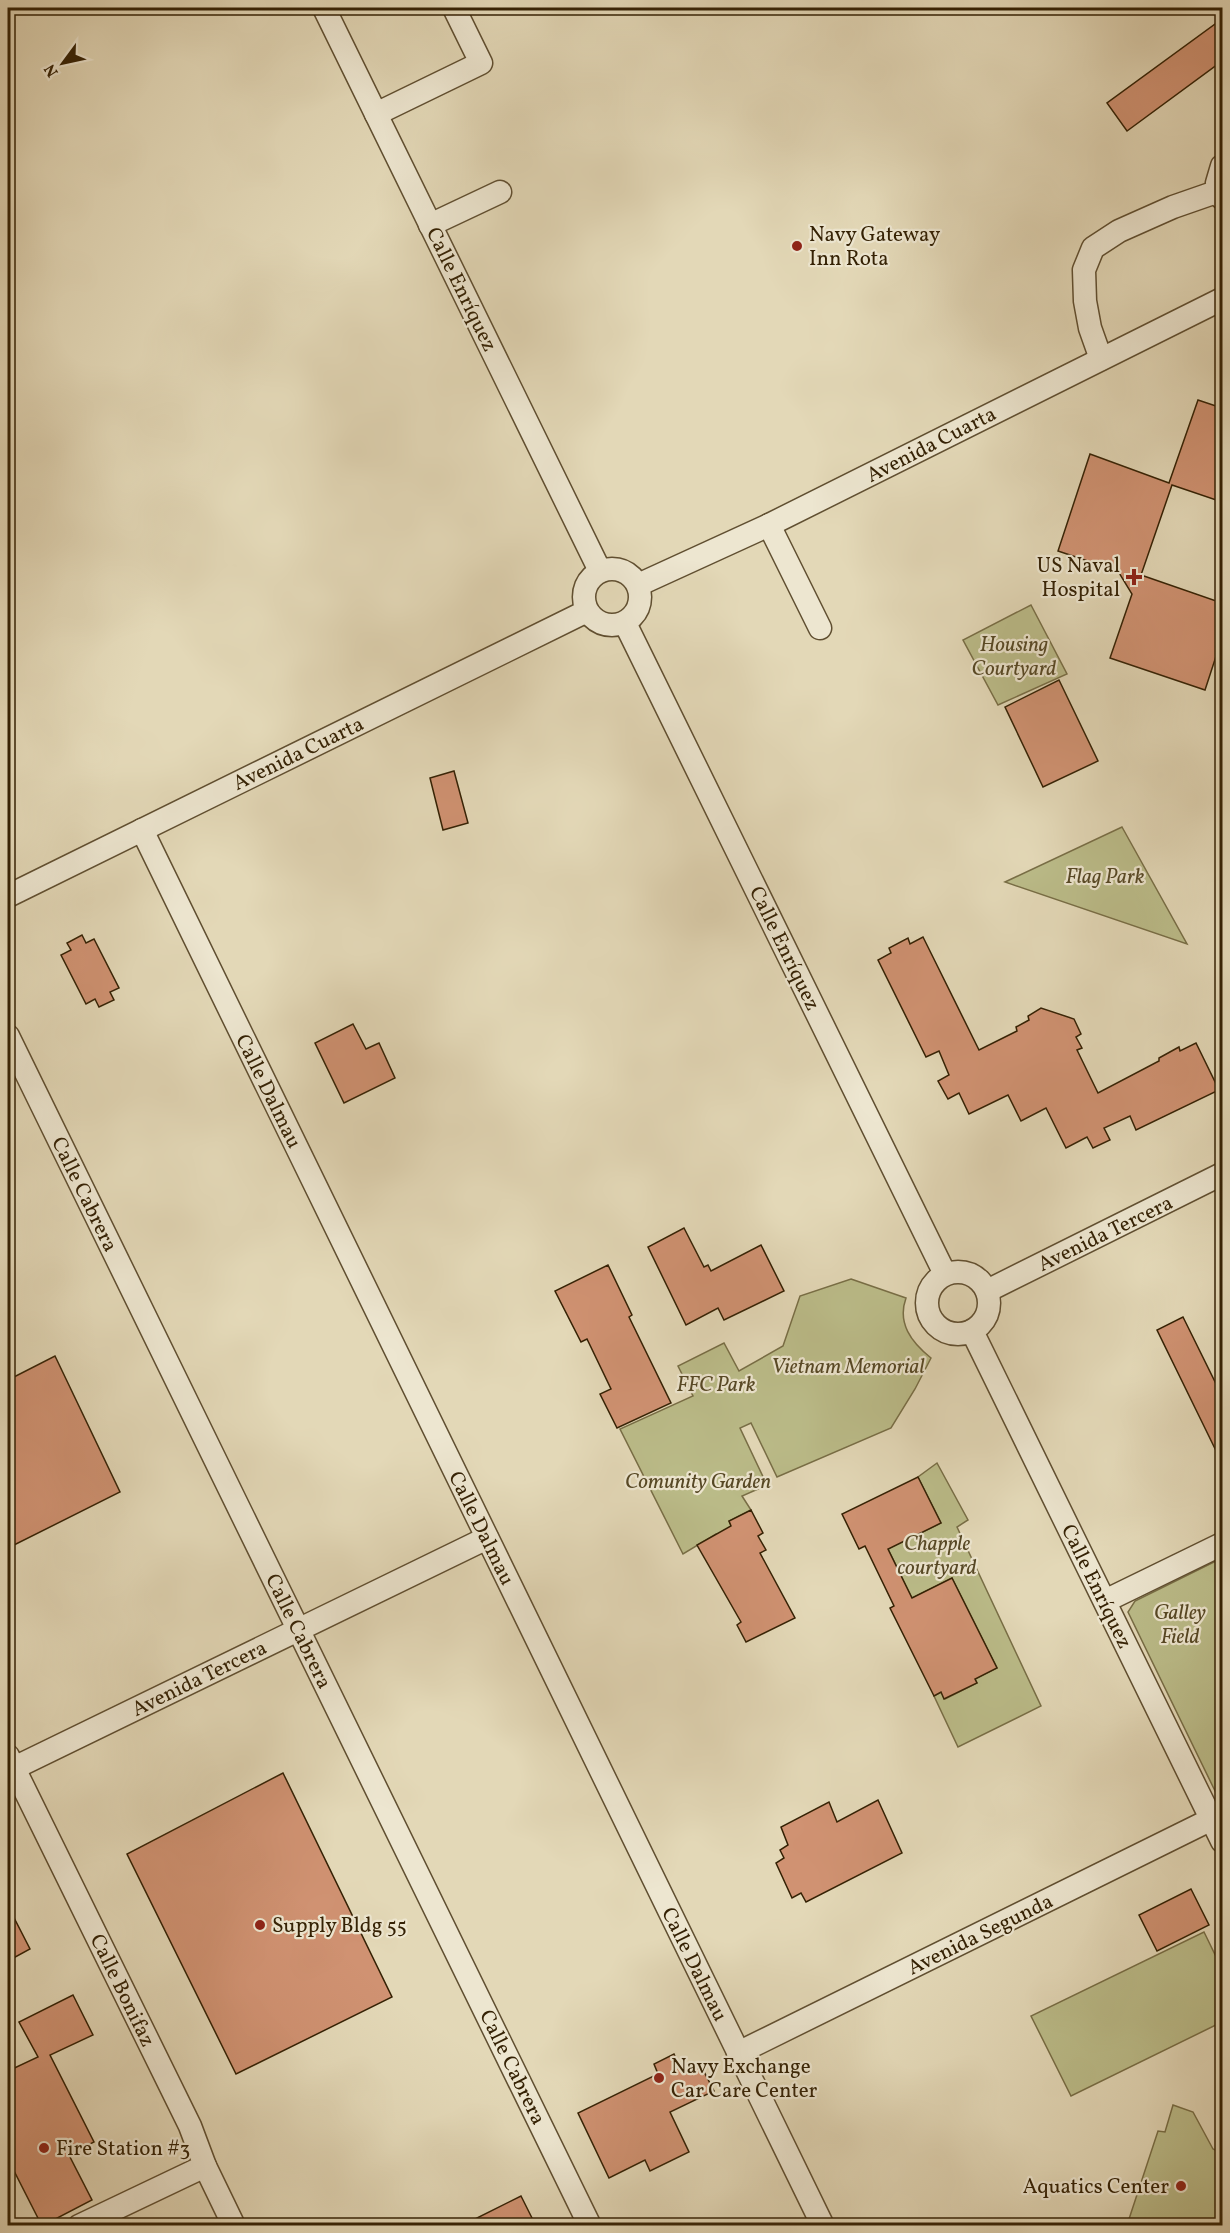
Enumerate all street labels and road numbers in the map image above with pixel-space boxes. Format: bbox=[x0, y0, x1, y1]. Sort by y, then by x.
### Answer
street label: Calle Enríquez bbox=[418, 223, 503, 357]
street label: Avenida Cuarta bbox=[862, 400, 1002, 491]
street label: Avenida Cuarta bbox=[228, 710, 369, 799]
street label: Calle Enríquez bbox=[741, 882, 826, 1016]
street label: Calle Dalmau bbox=[227, 1030, 308, 1154]
street label: Calle Cabrera bbox=[43, 1132, 124, 1257]
street label: Avenida Tercera bbox=[1033, 1189, 1178, 1280]
street label: Calle Dalmau bbox=[440, 1467, 521, 1591]
street label: Calle Enríquez bbox=[1053, 1520, 1138, 1654]
street label: Calle Cabrera bbox=[257, 1569, 338, 1694]
street label: Avenida Tercera bbox=[127, 1634, 272, 1725]
street label: Avenida Segunda bbox=[903, 1888, 1058, 1983]
street label: Calle Dalmau bbox=[653, 1903, 734, 2027]
street label: Calle Bonifaz bbox=[82, 1929, 161, 2052]
street label: Calle Cabrera bbox=[471, 2005, 552, 2130]

